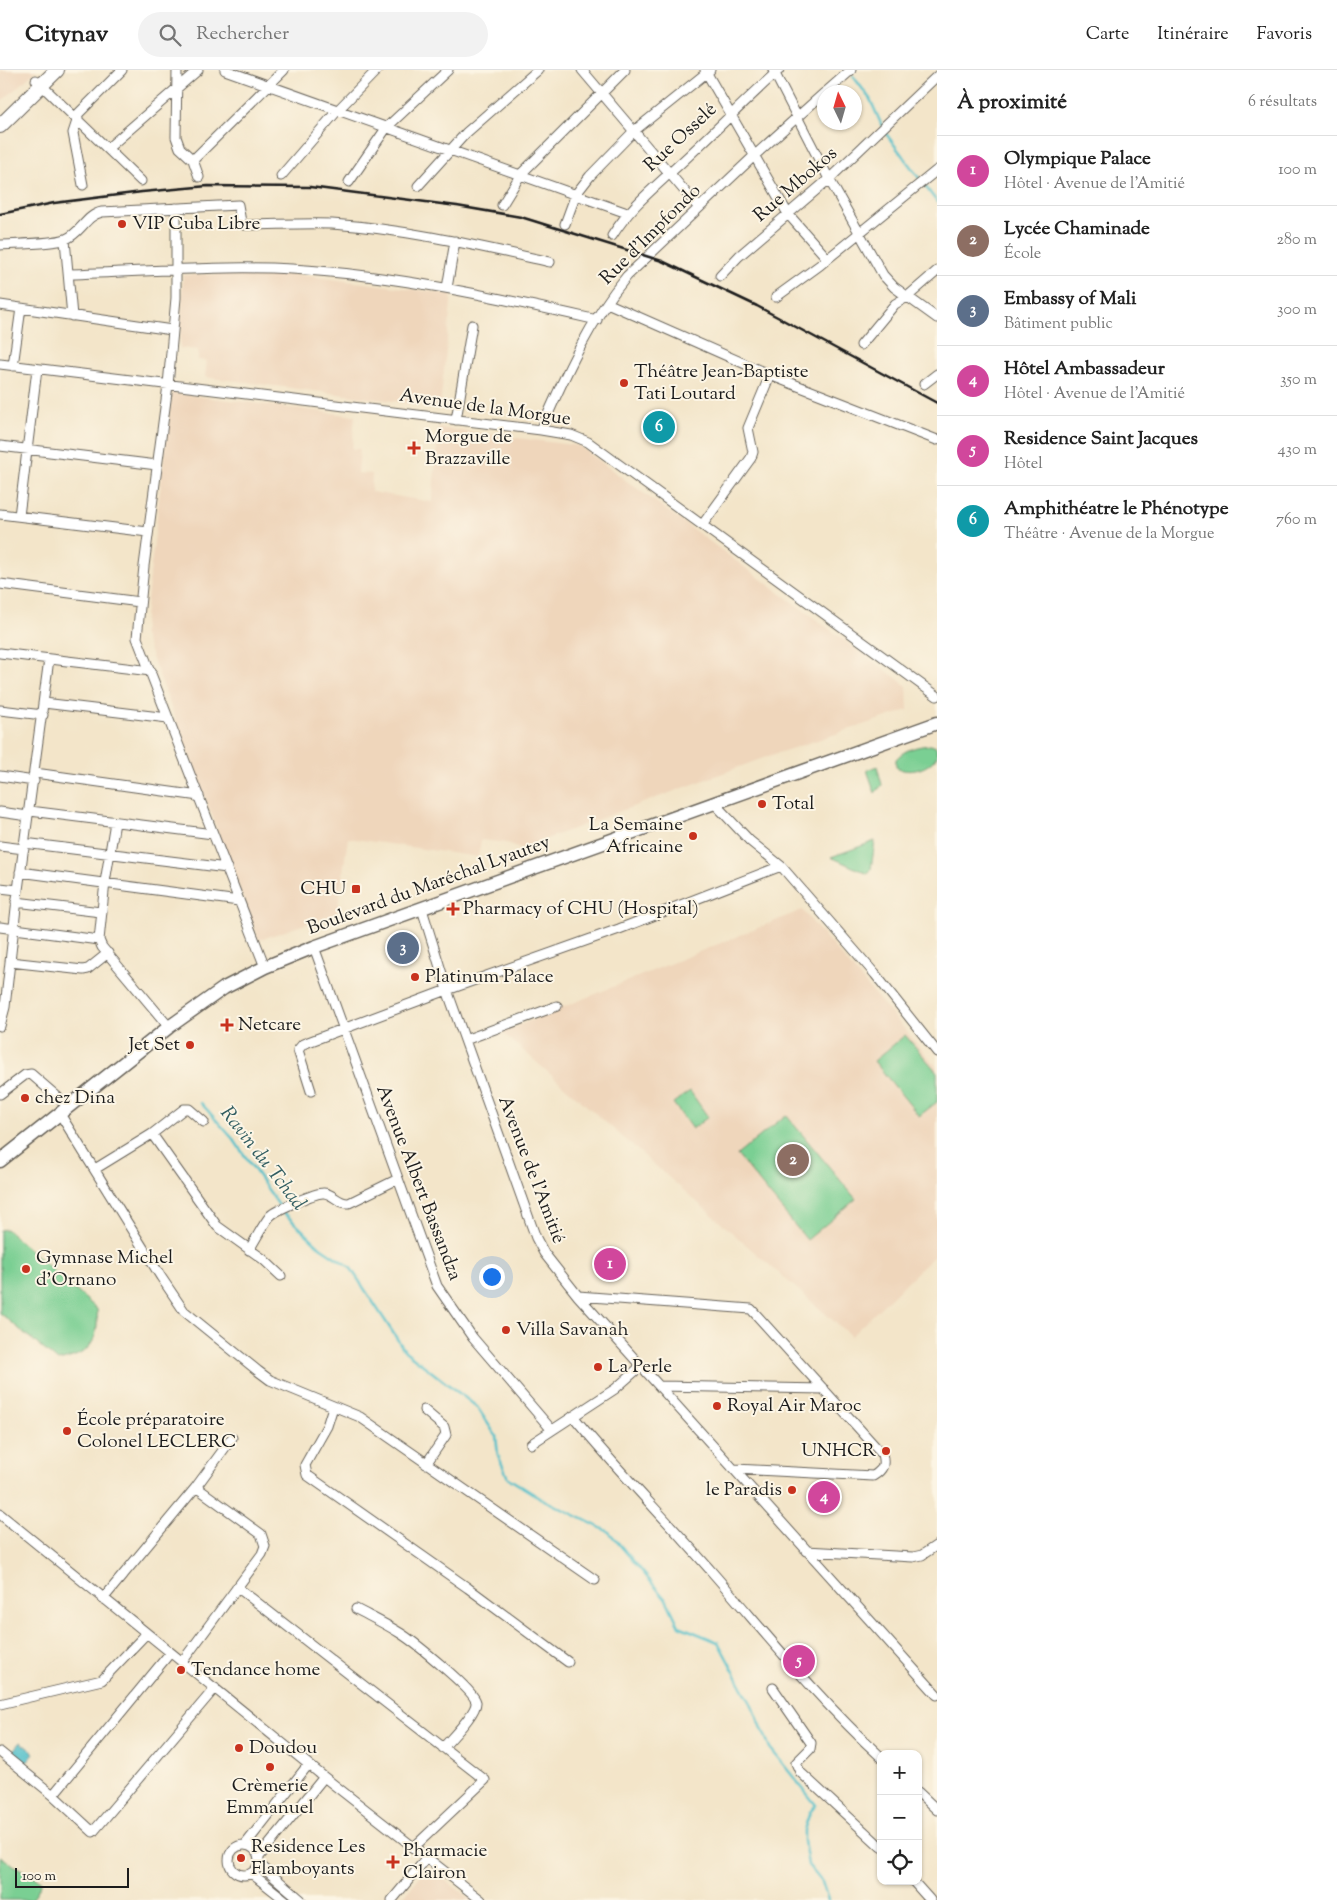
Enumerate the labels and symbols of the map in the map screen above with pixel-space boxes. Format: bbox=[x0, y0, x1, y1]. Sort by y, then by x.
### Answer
north arrow bbox=[817, 85, 862, 130]
street label: Rue Osselé bbox=[639, 97, 724, 179]
street label: Rue Mbokos bbox=[748, 141, 844, 229]
street label: Rue d'Impfondo bbox=[594, 178, 708, 292]
place label: VIP Cuba Libre bbox=[132, 211, 261, 238]
marker: VIP Cuba Libre bbox=[116, 218, 128, 230]
place label: Théâtre Jean-Baptiste Tati Loutard bbox=[634, 359, 809, 408]
marker: Théâtre Jean-Baptiste Tati Loutard bbox=[618, 377, 630, 389]
street label: Avenue de la Morgue bbox=[398, 383, 573, 433]
pin: 6 bbox=[643, 408, 675, 446]
place label: Morgue de Brazzaville bbox=[425, 424, 512, 473]
marker: Morgue de Brazzaville bbox=[407, 441, 421, 455]
place label: Total bbox=[772, 791, 815, 818]
marker: Total bbox=[756, 798, 768, 810]
place label: La Semaine Africaine bbox=[589, 812, 683, 861]
street label: Boulevard du Maréchal Lyautey bbox=[304, 829, 555, 943]
marker: La Semaine Africaine bbox=[687, 830, 699, 842]
place label: CHU bbox=[300, 876, 347, 903]
marker: CHU bbox=[350, 883, 362, 895]
place label: Pharmacy of CHU (Hospital) bbox=[463, 896, 699, 923]
marker: Pharmacy of CHU (Hospital) bbox=[447, 903, 459, 915]
pin: 3 bbox=[387, 929, 419, 967]
place label: Platinum Palace bbox=[425, 964, 554, 991]
marker: Platinum Palace bbox=[409, 971, 421, 983]
place label: Netcare bbox=[238, 1012, 301, 1039]
marker: Netcare bbox=[220, 1018, 234, 1032]
place label: Jet Set bbox=[128, 1032, 180, 1059]
marker: Jet Set bbox=[184, 1039, 196, 1051]
street label: Avenue Albert Bassandza bbox=[368, 1081, 468, 1285]
place label: chez Dina bbox=[35, 1085, 115, 1112]
marker: chez Dina bbox=[19, 1092, 31, 1104]
street label: Avenue de l'Amitié bbox=[490, 1092, 572, 1248]
water label: Ravin du Tchad bbox=[212, 1101, 312, 1217]
pin: 2 bbox=[777, 1141, 809, 1179]
place label: Gymnase Michel d'Ornano bbox=[36, 1245, 173, 1294]
pin: 1 bbox=[594, 1245, 626, 1283]
marker: Gymnase Michel d'Ornano bbox=[20, 1263, 32, 1275]
your location bbox=[479, 1264, 505, 1290]
place label: Villa Savanah bbox=[516, 1317, 629, 1344]
marker: Villa Savanah bbox=[500, 1324, 512, 1336]
place label: La Perle bbox=[608, 1354, 672, 1381]
marker: La Perle bbox=[592, 1361, 604, 1373]
place label: Royal Air Maroc bbox=[727, 1393, 862, 1420]
marker: Royal Air Maroc bbox=[711, 1400, 723, 1412]
place label: École préparatoire Colonel LECLERC bbox=[77, 1407, 236, 1456]
marker: École préparatoire Colonel LECLERC bbox=[61, 1425, 73, 1437]
place label: UNHCR bbox=[801, 1438, 876, 1465]
marker: UNHCR bbox=[880, 1445, 892, 1457]
place label: le Paradis bbox=[706, 1477, 782, 1504]
pin: 4 bbox=[808, 1478, 840, 1516]
marker: le Paradis bbox=[786, 1484, 798, 1496]
pin: 5 bbox=[783, 1642, 815, 1680]
place label: Tendance home bbox=[191, 1657, 320, 1684]
marker: Tendance home bbox=[175, 1664, 187, 1676]
place label: Doudou bbox=[249, 1735, 317, 1762]
marker: Doudou bbox=[233, 1742, 245, 1754]
marker: Crèmerie Emmanuel bbox=[264, 1761, 276, 1773]
place label: Crèmerie Emmanuel bbox=[226, 1773, 314, 1822]
place label: Residence Les Flamboyants bbox=[251, 1834, 365, 1883]
place label: Pharmacie Clairon bbox=[403, 1838, 488, 1887]
marker: Residence Les Flamboyants bbox=[235, 1852, 247, 1864]
marker: Pharmacie Clairon bbox=[387, 1856, 399, 1868]
scale bar bbox=[15, 1865, 129, 1888]

